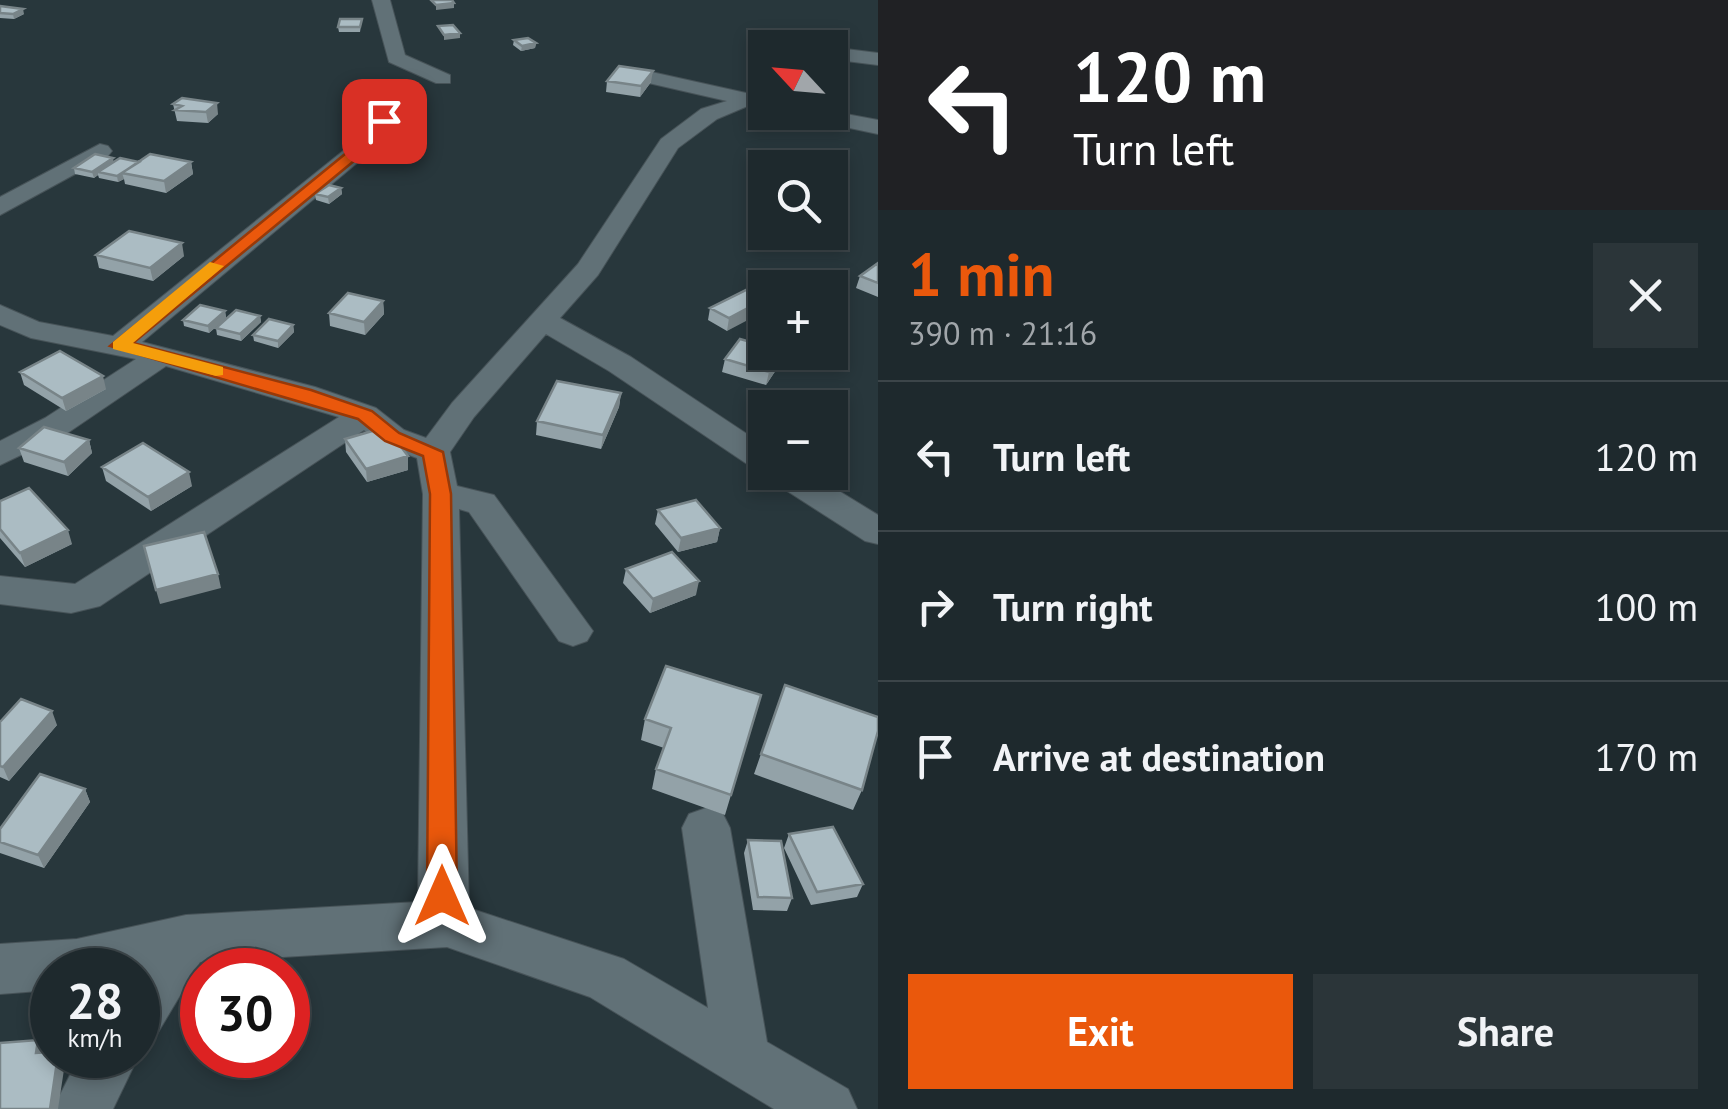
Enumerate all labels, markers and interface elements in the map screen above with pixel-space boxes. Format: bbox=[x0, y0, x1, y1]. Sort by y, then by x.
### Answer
north arrow bbox=[748, 30, 848, 130]
map controls bbox=[748, 30, 848, 490]
text: 120 m bbox=[1073, 31, 1266, 121]
icon: left bbox=[908, 40, 1038, 170]
pin bbox=[342, 79, 427, 164]
icon: arrive bbox=[357, 94, 412, 149]
text: Turn left bbox=[1073, 119, 1234, 177]
button: search bbox=[748, 150, 848, 250]
text: 1 min bbox=[908, 235, 1054, 313]
button: close bbox=[1593, 243, 1698, 348]
button: + bbox=[748, 270, 848, 370]
text: 390 m · 21:16 bbox=[908, 312, 1097, 354]
button: − bbox=[748, 390, 848, 490]
icon: left bbox=[908, 429, 963, 484]
text: Turn left bbox=[993, 432, 1130, 481]
text: 120 m bbox=[1595, 432, 1698, 481]
icon: right bbox=[908, 579, 963, 634]
text: Turn right bbox=[993, 582, 1153, 631]
text: 100 m bbox=[1595, 582, 1698, 631]
icon: arrive bbox=[908, 729, 963, 784]
text: Arrive at destination bbox=[993, 732, 1325, 781]
text: 170 m bbox=[1595, 732, 1698, 781]
position arrow bbox=[390, 844, 494, 948]
speed limit sign: 30 bbox=[180, 948, 310, 1078]
text: 28 bbox=[67, 968, 123, 1033]
button: Exit bbox=[908, 974, 1293, 1089]
button: Share bbox=[1313, 974, 1698, 1089]
text: km/h bbox=[68, 1022, 122, 1054]

